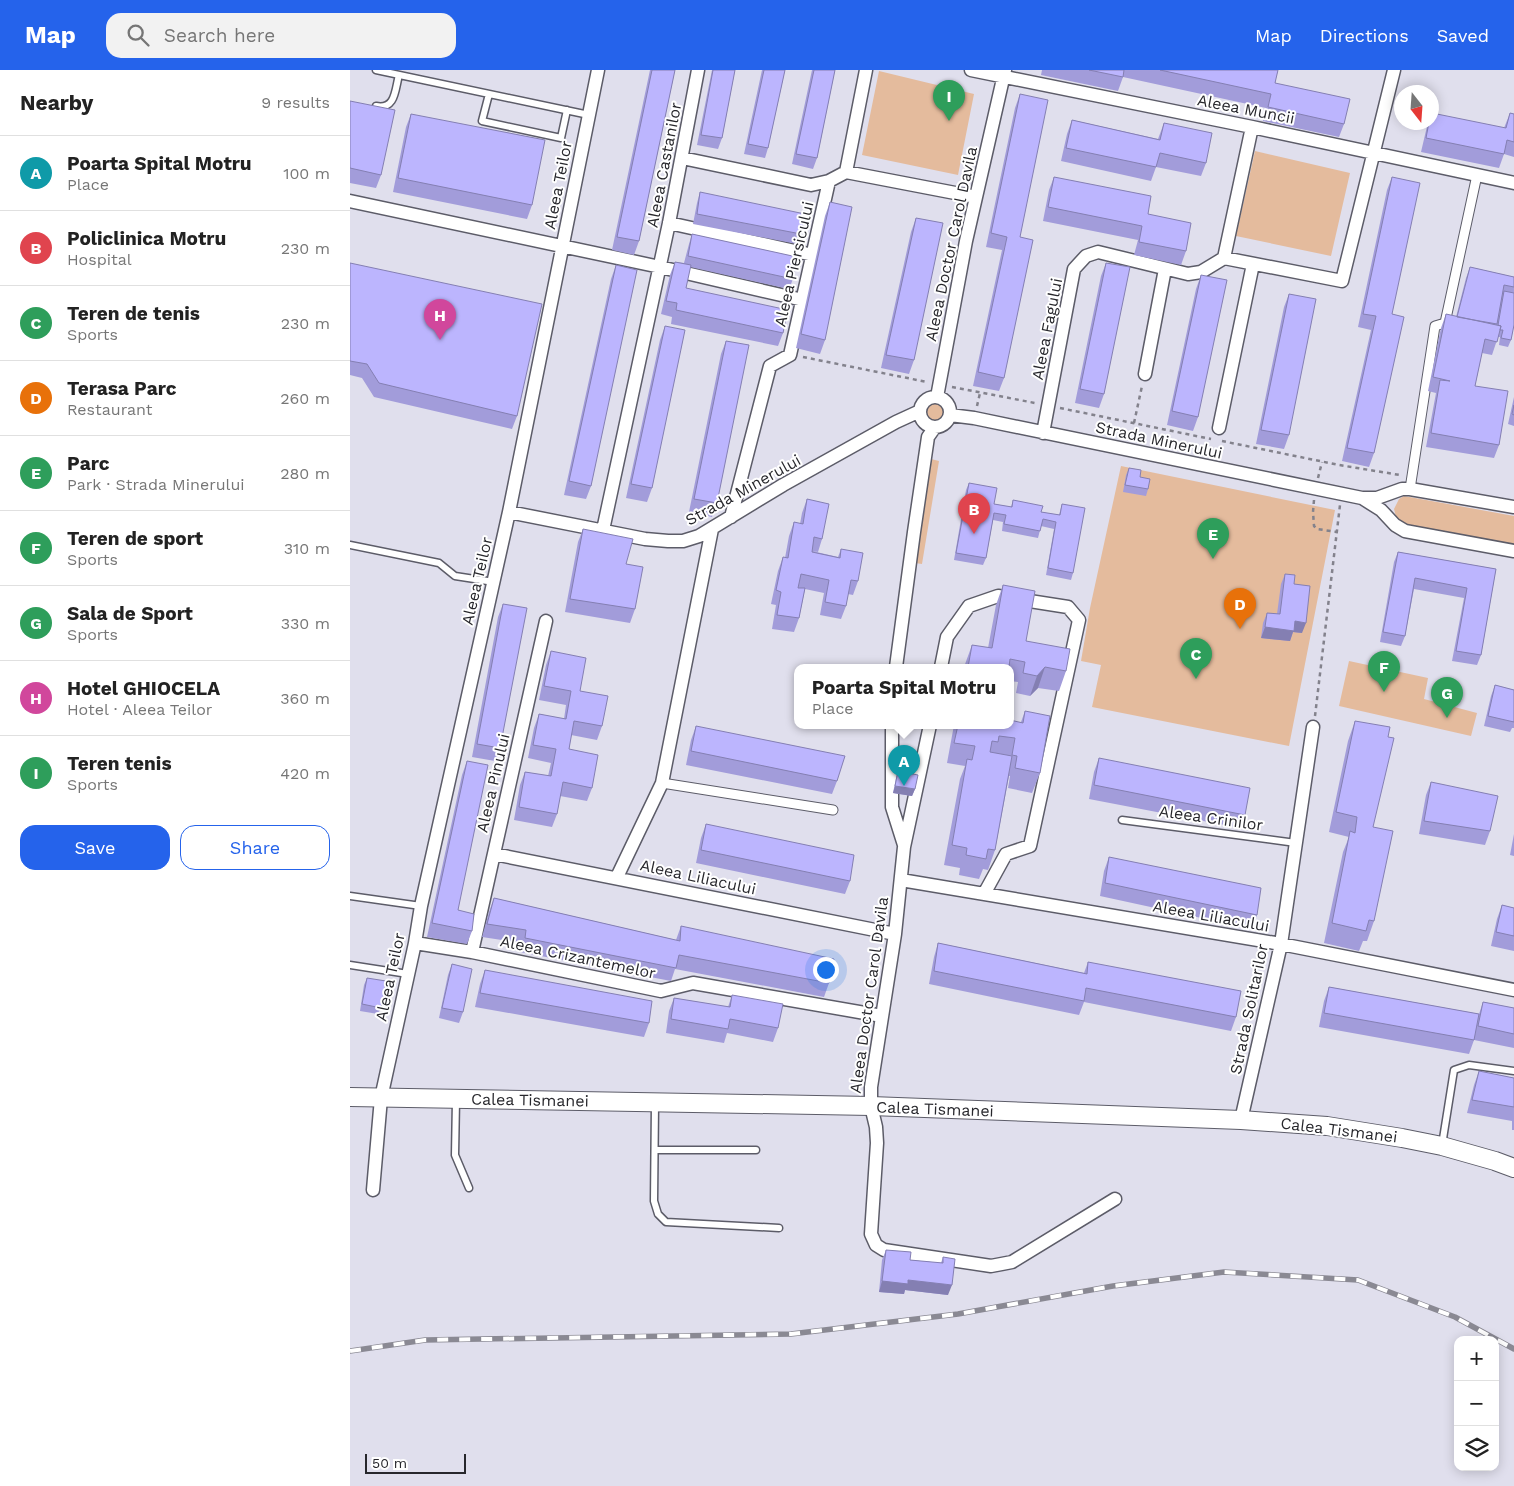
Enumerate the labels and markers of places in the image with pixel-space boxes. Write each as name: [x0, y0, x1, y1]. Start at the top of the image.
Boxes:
pin: I: [933, 80, 965, 121]
pin: H: [424, 299, 456, 340]
pin: B: [958, 493, 990, 534]
pin: E: [1197, 518, 1229, 559]
pin: D: [1224, 588, 1256, 629]
pin: C: [1180, 638, 1212, 679]
pin: F: [1368, 651, 1400, 692]
pin: G: [1431, 677, 1463, 718]
pin: A: [888, 745, 920, 786]

